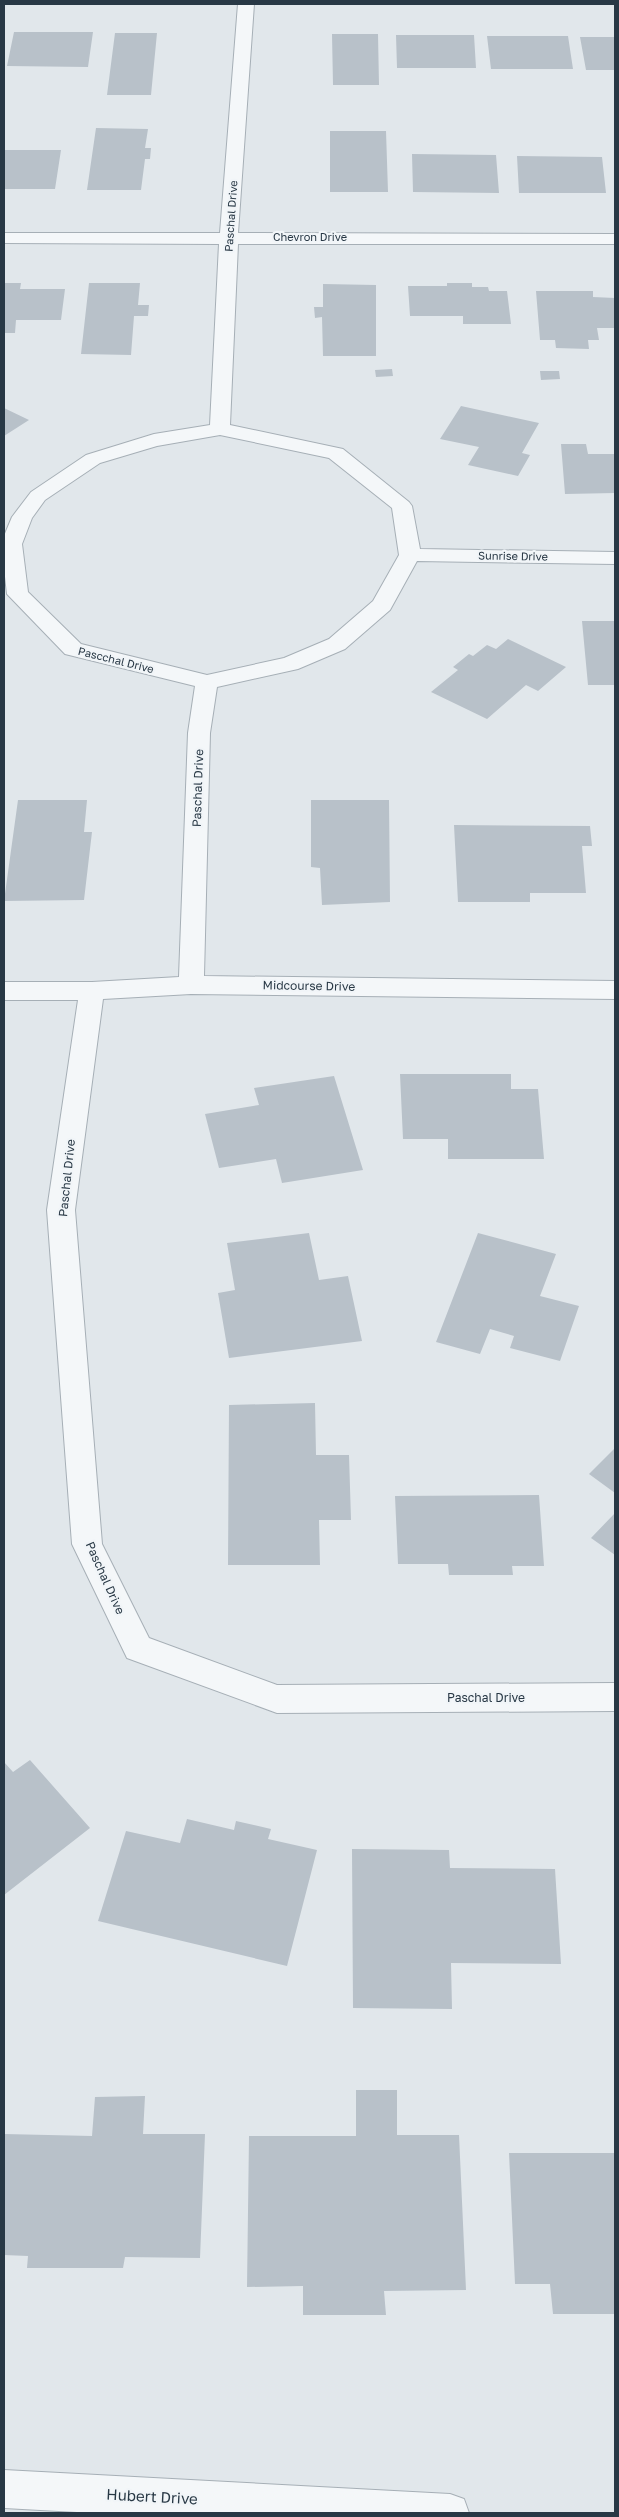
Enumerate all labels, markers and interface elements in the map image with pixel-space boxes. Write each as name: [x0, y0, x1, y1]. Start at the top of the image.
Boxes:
street label: Paschal Drive: [222, 180, 239, 252]
street label: Chevron Drive: [273, 230, 347, 243]
street label: Sunrise Drive: [478, 548, 548, 563]
street label: Pascchal Drive: [77, 644, 155, 675]
street label: Paschal Drive: [189, 749, 206, 827]
street label: Midcourse Drive: [263, 977, 355, 994]
street label: Paschal Drive: [55, 1138, 78, 1218]
street label: Paschal Drive: [83, 1539, 128, 1617]
street label: Paschal Drive: [447, 1690, 525, 1705]
street label: Hubert Drive: [106, 2485, 198, 2507]

